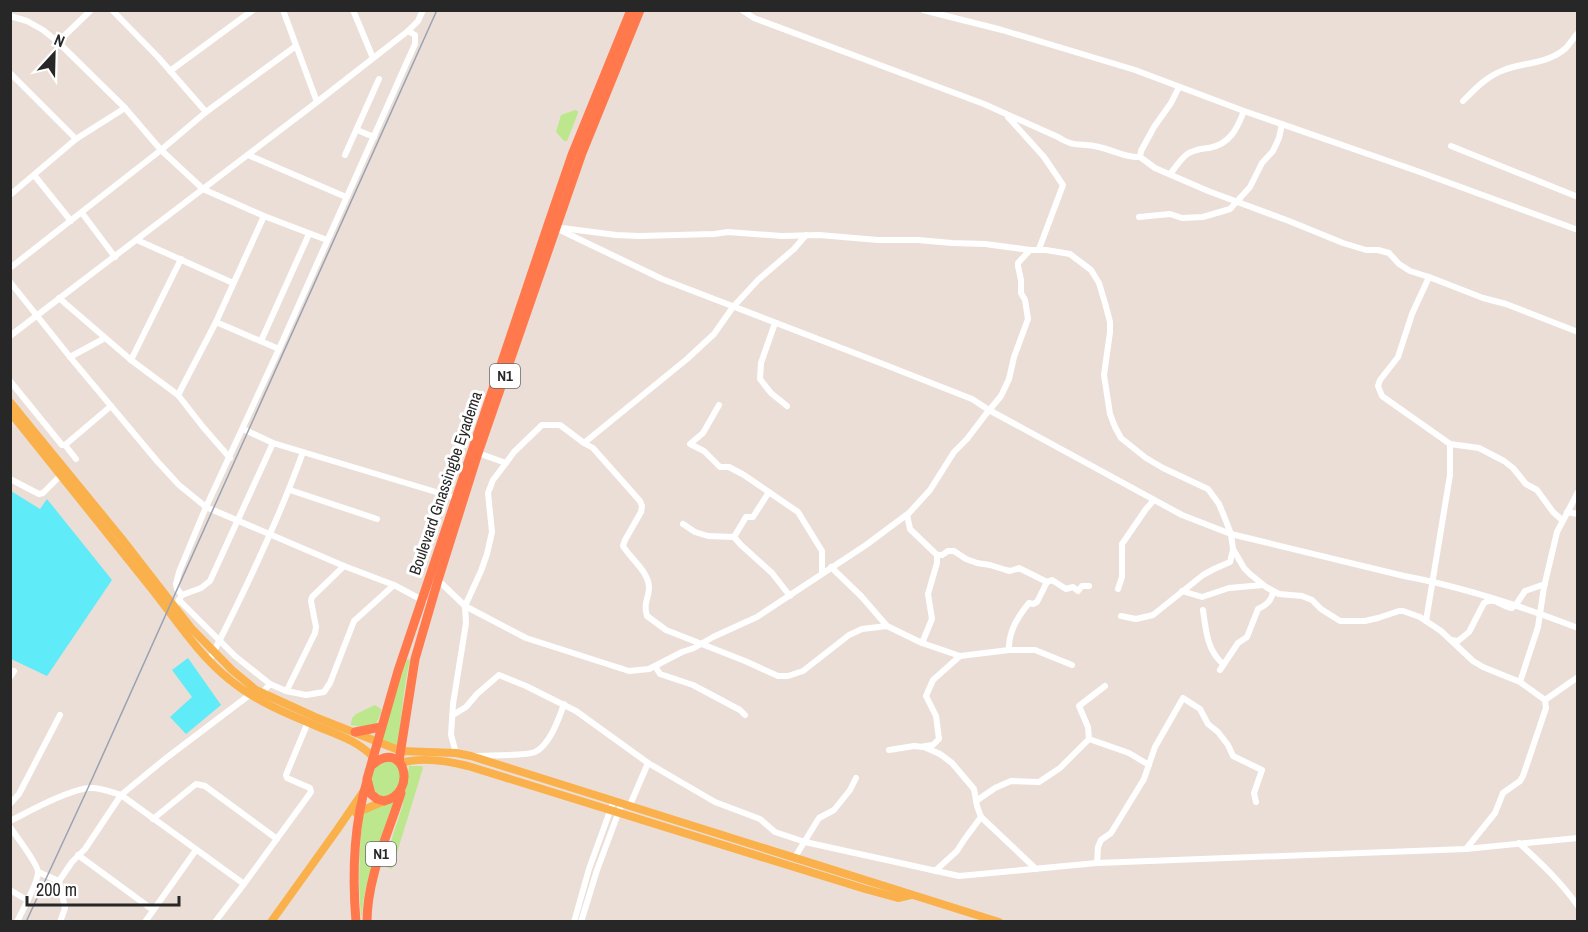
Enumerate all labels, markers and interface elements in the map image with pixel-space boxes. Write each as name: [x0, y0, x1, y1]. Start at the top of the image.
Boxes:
north arrow: [24, 24, 84, 84]
text: N: [51, 28, 68, 52]
road number: N1: [490, 364, 520, 388]
street label: Boulevard Gnassingbe Eyadema: [403, 388, 487, 578]
road number: N1: [366, 842, 396, 866]
scale bar: [27, 869, 178, 907]
text: 200 m: [36, 877, 77, 902]

